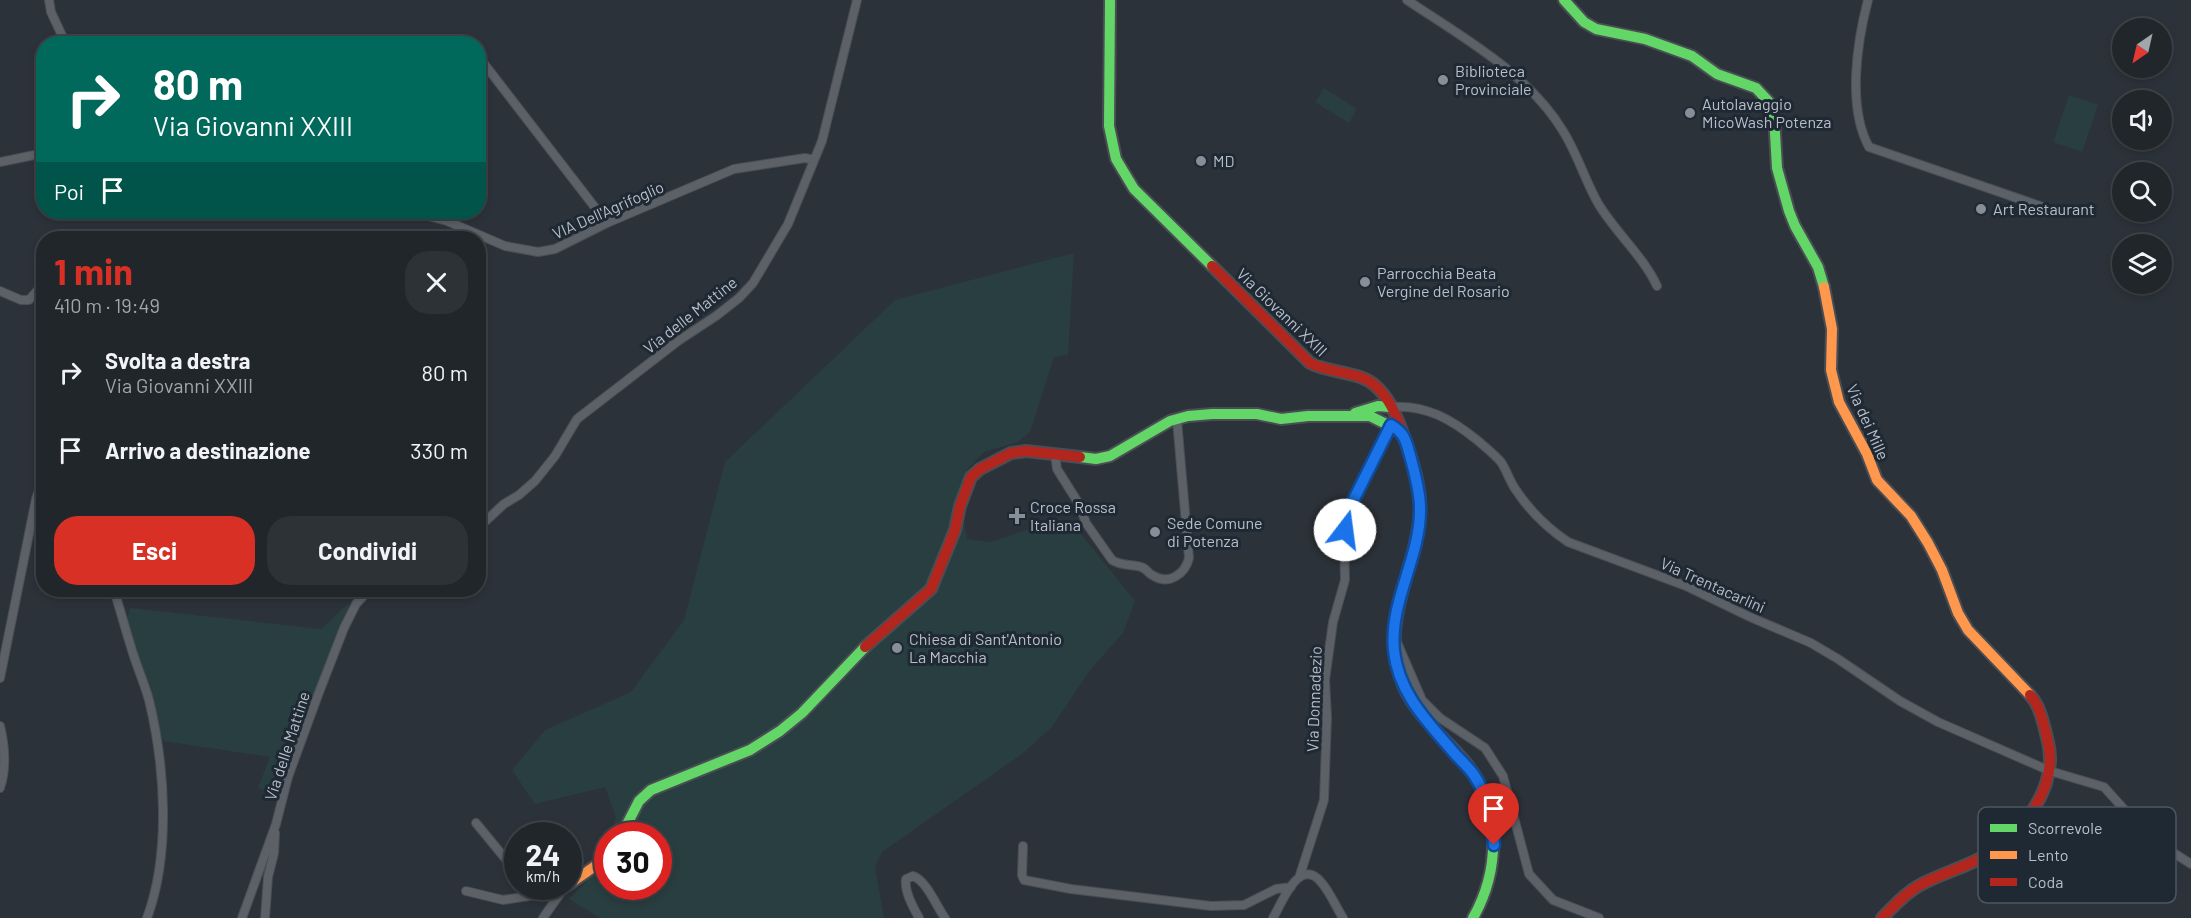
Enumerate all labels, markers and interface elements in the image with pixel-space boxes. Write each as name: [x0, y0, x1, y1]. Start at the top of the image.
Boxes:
north arrow: [2112, 18, 2172, 78]
map controls: [2112, 18, 2172, 294]
text: 80 m: [153, 58, 243, 108]
icon: right: [54, 60, 132, 138]
place label: Biblioteca Provinciale: [1455, 61, 1532, 98]
marker: Biblioteca Provinciale: [1436, 73, 1450, 87]
button: sound: [2112, 90, 2172, 150]
place label: Autolavaggio MicoWash Potenza: [1702, 94, 1831, 131]
marker: Autolavaggio MicoWash Potenza: [1683, 106, 1697, 120]
text: Via Giovanni XXIII: [153, 109, 353, 141]
place label: MD: [1213, 151, 1234, 170]
marker: MD: [1194, 154, 1208, 168]
button: search: [2112, 162, 2172, 222]
icon: arrive: [96, 174, 129, 207]
street label: VIA Dell'Agrifoglio: [549, 176, 666, 243]
text: Poi: [54, 178, 84, 204]
place label: Art Restaurant: [1993, 199, 2095, 218]
marker: Art Restaurant: [1974, 202, 1988, 216]
button: layers: [2112, 234, 2172, 294]
text: 1 min: [54, 249, 133, 292]
button: close: [405, 251, 468, 314]
place label: Parrocchia Beata Vergine del Rosario: [1377, 263, 1510, 300]
street label: Via Giovanni XXIII: [1233, 264, 1332, 360]
street label: Via delle Mattine: [639, 272, 740, 357]
marker: Parrocchia Beata Vergine del Rosario: [1358, 275, 1372, 289]
text: 410 m · 19:49: [54, 293, 160, 317]
text: Svolta a destra: [105, 347, 250, 373]
icon: right: [54, 356, 87, 389]
text: 80 m: [422, 359, 468, 385]
text: Via Giovanni XXIII: [105, 373, 253, 397]
street label: Via dei Mille: [1843, 381, 1894, 463]
icon: arrive: [54, 434, 87, 467]
text: Arrivo a destinazione: [105, 437, 311, 463]
text: 330 m: [410, 437, 468, 463]
place label: Croce Rossa Italiana: [1030, 497, 1116, 534]
position arrow: [1313, 498, 1377, 562]
marker: Croce Rossa Italiana: [1008, 507, 1026, 525]
place label: Sede Comune di Potenza: [1167, 513, 1263, 550]
button: Esci: [54, 516, 255, 585]
button: Condividi: [267, 516, 468, 585]
marker: Sede Comune di Potenza: [1148, 525, 1162, 539]
street label: Via Trentacarlini: [1658, 553, 1769, 616]
place label: Chiesa di Sant'Antonio La Macchia: [909, 629, 1062, 666]
marker: Chiesa di Sant'Antonio La Macchia: [890, 641, 904, 655]
street label: Via Donnadezio: [1302, 646, 1325, 752]
street label: Via delle Mattine: [260, 689, 313, 803]
pin: [1468, 783, 1519, 845]
icon: arrive: [1477, 792, 1510, 825]
legend: [1978, 807, 2176, 903]
text: Scorrevole: [2028, 818, 2102, 837]
speed limit sign: 30: [594, 822, 672, 900]
text: 24: [526, 836, 560, 872]
text: Lento: [2028, 845, 2069, 864]
text: km/h: [526, 867, 560, 885]
text: Coda: [2028, 872, 2063, 891]

